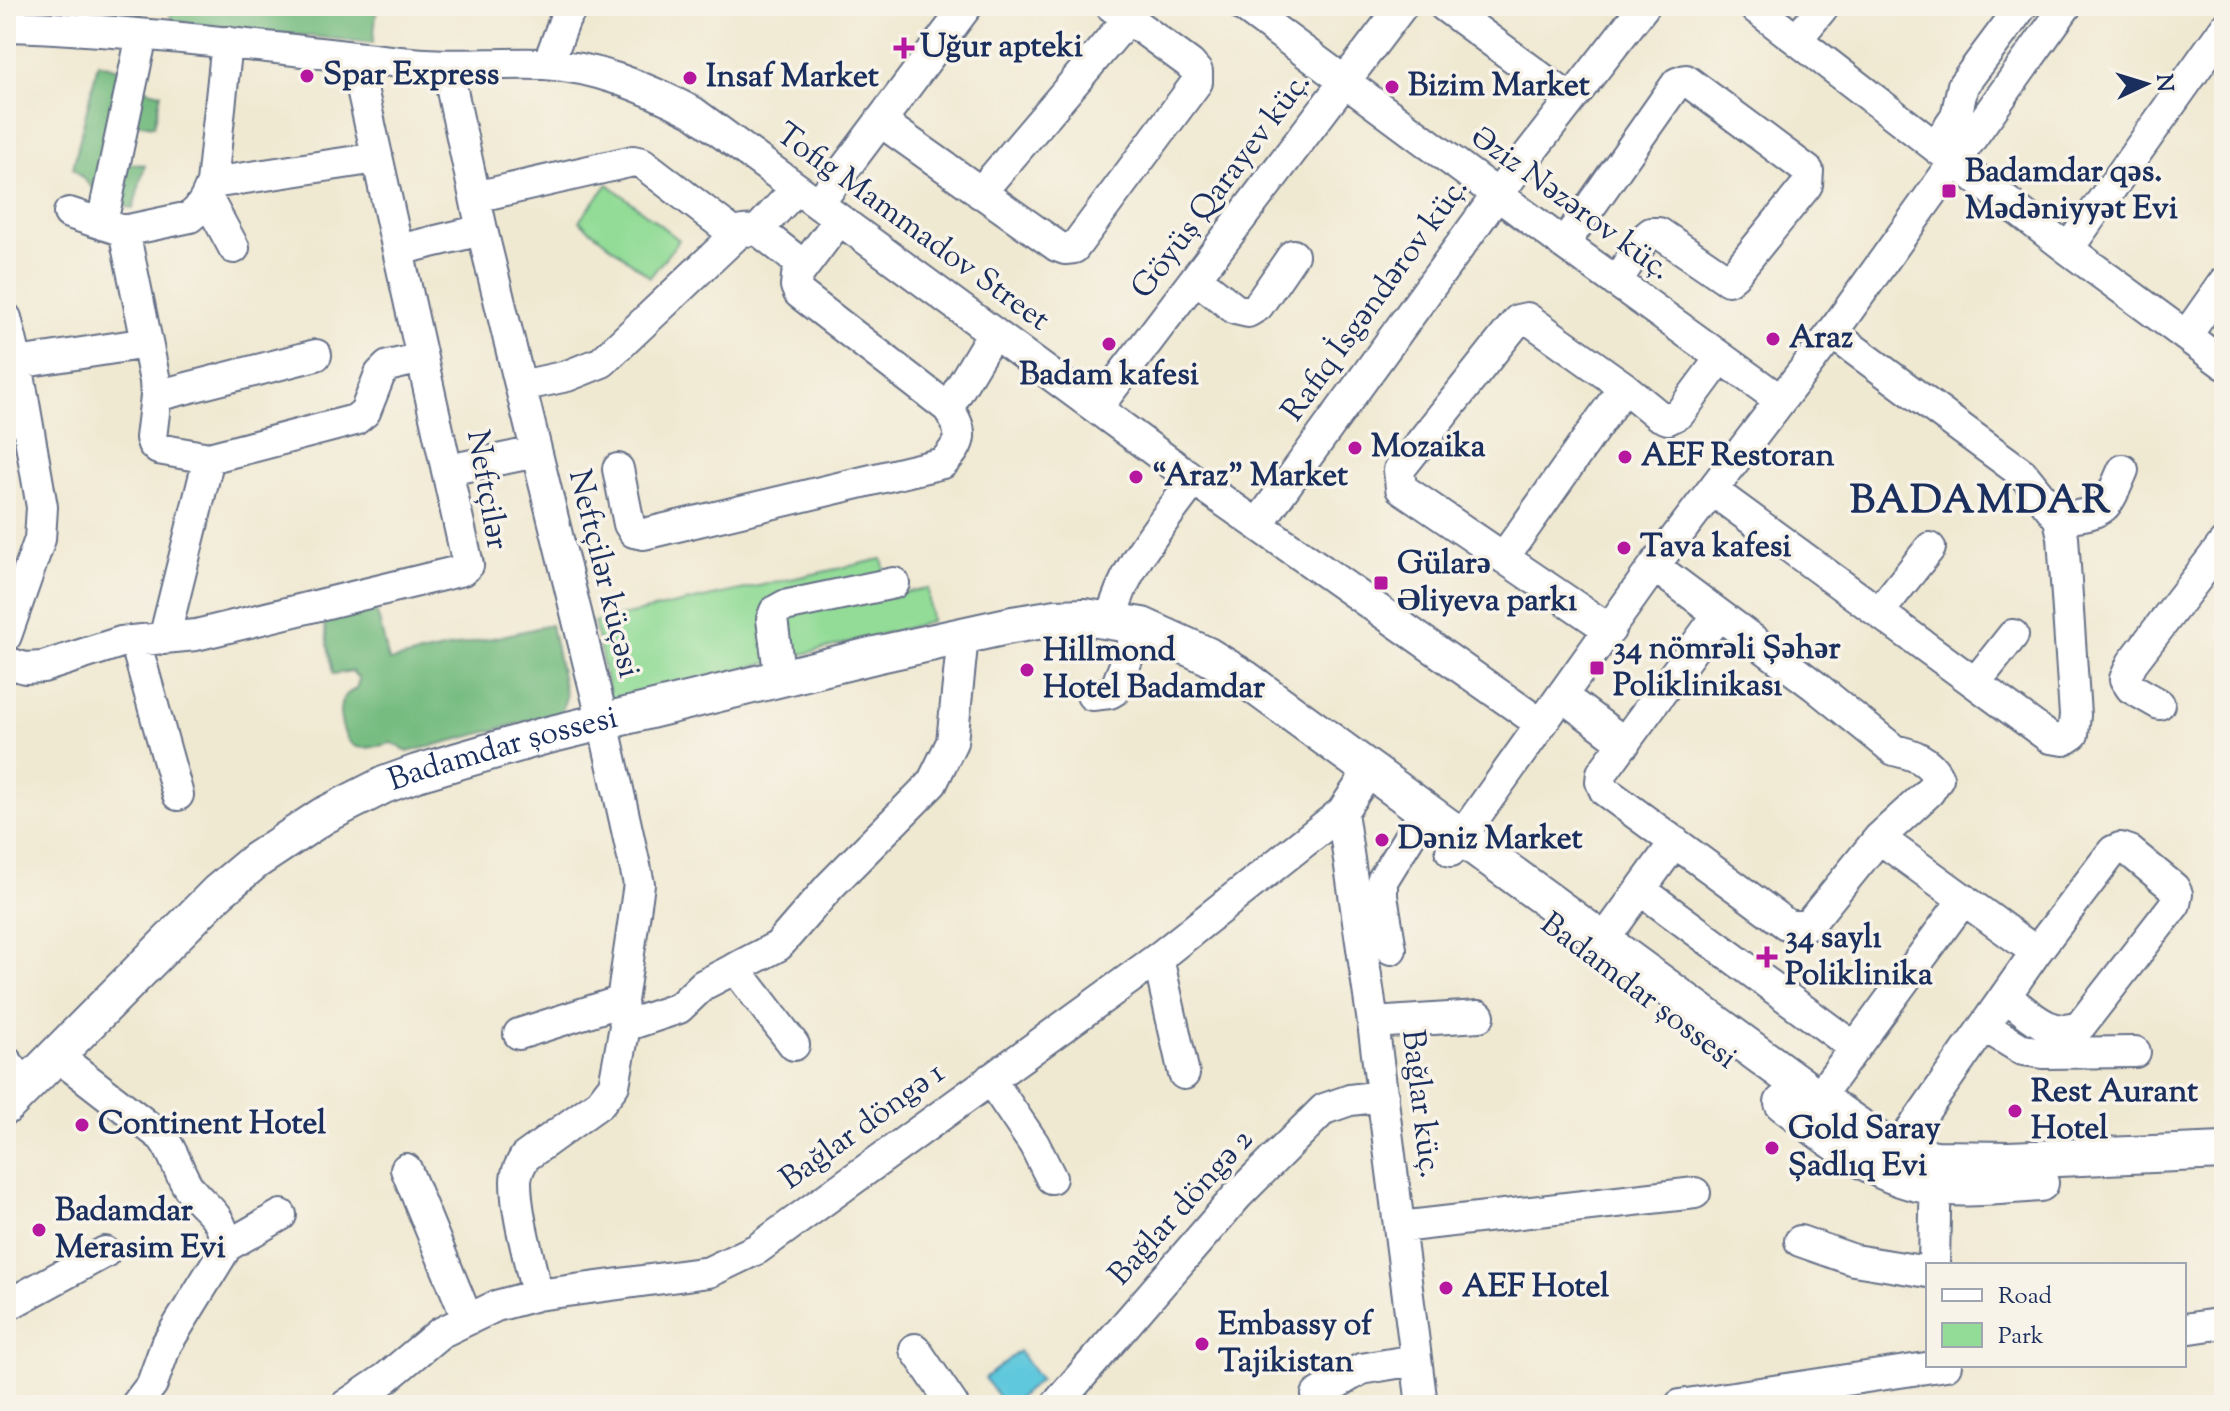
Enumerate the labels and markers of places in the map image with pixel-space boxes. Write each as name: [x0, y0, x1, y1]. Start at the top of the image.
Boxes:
place label: Uğur apteki: [920, 25, 1083, 71]
marker: Uğur apteki: [895, 39, 913, 57]
place label: Spar Express: [323, 53, 499, 99]
place label: Insaf Market: [706, 55, 879, 101]
place label: Bizim Market: [1408, 64, 1590, 110]
marker: Spar Express: [298, 67, 316, 85]
marker: Insaf Market: [681, 69, 699, 87]
marker: Bizim Market: [1383, 78, 1401, 96]
place label: Badamdar qəs. Mədəniyyət Evi: [1965, 150, 2178, 233]
marker: Badamdar qəs. Mədəniyyət Evi: [1940, 182, 1958, 200]
place label: Araz: [1789, 316, 1853, 362]
marker: Araz: [1764, 330, 1782, 348]
marker: Badam kafesi: [1100, 335, 1118, 353]
place label: Badam kafesi: [1019, 353, 1199, 399]
place label: Mozaika: [1371, 425, 1486, 471]
place label: AEF Restoran: [1641, 434, 1835, 480]
marker: Mozaika: [1346, 439, 1364, 457]
marker: AEF Restoran: [1616, 448, 1634, 466]
place label: “Araz” Market: [1152, 454, 1348, 500]
marker: “Araz” Market: [1127, 468, 1145, 486]
place label: Tava kafesi: [1640, 525, 1791, 571]
marker: Tava kafesi: [1615, 539, 1633, 557]
place label: Gülarə Əliyeva parkı: [1397, 542, 1577, 625]
marker: Gülarə Əliyeva parkı: [1372, 574, 1390, 592]
place label: 34 nömrəli Şəhər Poliklinikası: [1613, 627, 1841, 710]
place label: Hillmond Hotel Badamdar: [1043, 629, 1266, 712]
marker: 34 nömrəli Şəhər Poliklinikası: [1588, 659, 1606, 677]
marker: Hillmond Hotel Badamdar: [1018, 661, 1036, 679]
place label: Dəniz Market: [1398, 817, 1583, 863]
marker: Dəniz Market: [1373, 831, 1391, 849]
place label: 34 saylı Poliklinika: [1785, 916, 1933, 999]
marker: 34 saylı Poliklinika: [1756, 946, 1778, 968]
place label: Rest Aurant Hotel: [2031, 1070, 2198, 1153]
place label: Continent Hotel: [98, 1102, 326, 1148]
marker: Rest Aurant Hotel: [2006, 1102, 2024, 1120]
place label: Gold Saray Şadlıq Evi: [1788, 1107, 1941, 1190]
marker: Continent Hotel: [73, 1116, 91, 1134]
marker: Gold Saray Şadlıq Evi: [1763, 1139, 1781, 1157]
place label: Badamdar Merasim Evi: [55, 1189, 226, 1272]
marker: Badamdar Merasim Evi: [30, 1221, 48, 1239]
place label: AEF Hotel: [1462, 1265, 1609, 1311]
marker: AEF Hotel: [1437, 1279, 1455, 1297]
place label: Embassy of Tajikistan: [1218, 1303, 1374, 1386]
marker: Embassy of Tajikistan: [1193, 1335, 1211, 1353]

